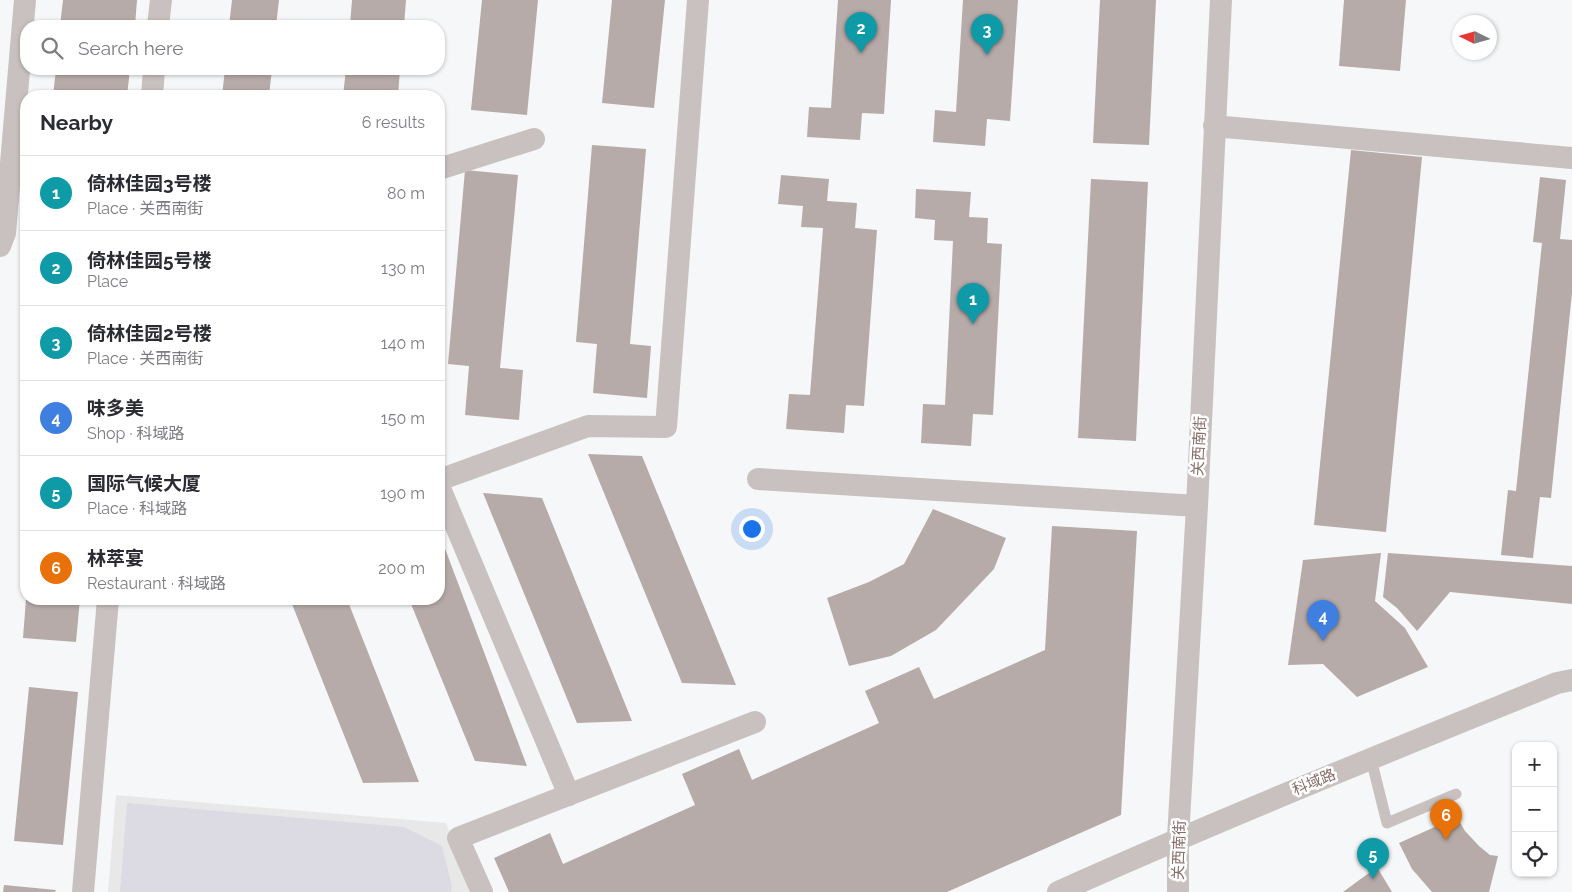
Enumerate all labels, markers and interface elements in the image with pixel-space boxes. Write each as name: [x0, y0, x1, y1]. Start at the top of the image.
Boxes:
pin: 2: [845, 12, 877, 53]
pin: 3: [971, 14, 1003, 55]
north arrow: [1452, 15, 1497, 60]
search box: [20, 20, 445, 75]
icon: search: [38, 34, 66, 62]
text: Search here: [78, 37, 184, 59]
text: Nearby: [40, 110, 113, 135]
text: 6 results: [362, 113, 425, 132]
text: 倚林佳园3号楼: [87, 172, 212, 194]
text: 1: [52, 184, 60, 203]
text: 80 m: [387, 184, 425, 203]
text: Place · 关西南街: [87, 199, 203, 218]
text: 倚林佳园5号楼: [87, 249, 212, 271]
text: 2: [51, 259, 61, 278]
text: 130 m: [381, 259, 425, 278]
text: Place: [87, 272, 128, 291]
pin: 1: [957, 283, 989, 324]
text: 倚林佳园2号楼: [87, 322, 212, 344]
text: 3: [52, 334, 60, 353]
text: 140 m: [381, 334, 425, 353]
text: Place · 关西南街: [87, 349, 203, 368]
text: 味多美: [87, 397, 144, 419]
text: 4: [51, 409, 61, 428]
text: 150 m: [381, 409, 425, 428]
street label: 关西南街: [1188, 416, 1210, 476]
text: Shop · 科域路: [87, 424, 185, 443]
text: 国际气候大厦: [87, 472, 201, 494]
text: 5: [52, 484, 60, 503]
text: 190 m: [380, 484, 425, 503]
text: Place · 科域路: [87, 499, 187, 518]
your location: [739, 516, 765, 542]
text: 林萃宴: [87, 547, 144, 569]
text: 6: [51, 559, 61, 578]
text: 200 m: [378, 559, 425, 578]
text: Restaurant · 科域路: [87, 574, 226, 593]
pin: 4: [1307, 600, 1339, 641]
map controls: [1512, 742, 1557, 877]
button: +: [1512, 742, 1557, 787]
street label: 科域路: [1290, 765, 1338, 799]
button: −: [1512, 787, 1557, 832]
pin: 6: [1430, 799, 1462, 840]
street label: 关西南街: [1169, 820, 1189, 880]
button: locate: [1512, 832, 1557, 877]
pin: 5: [1357, 838, 1389, 879]

